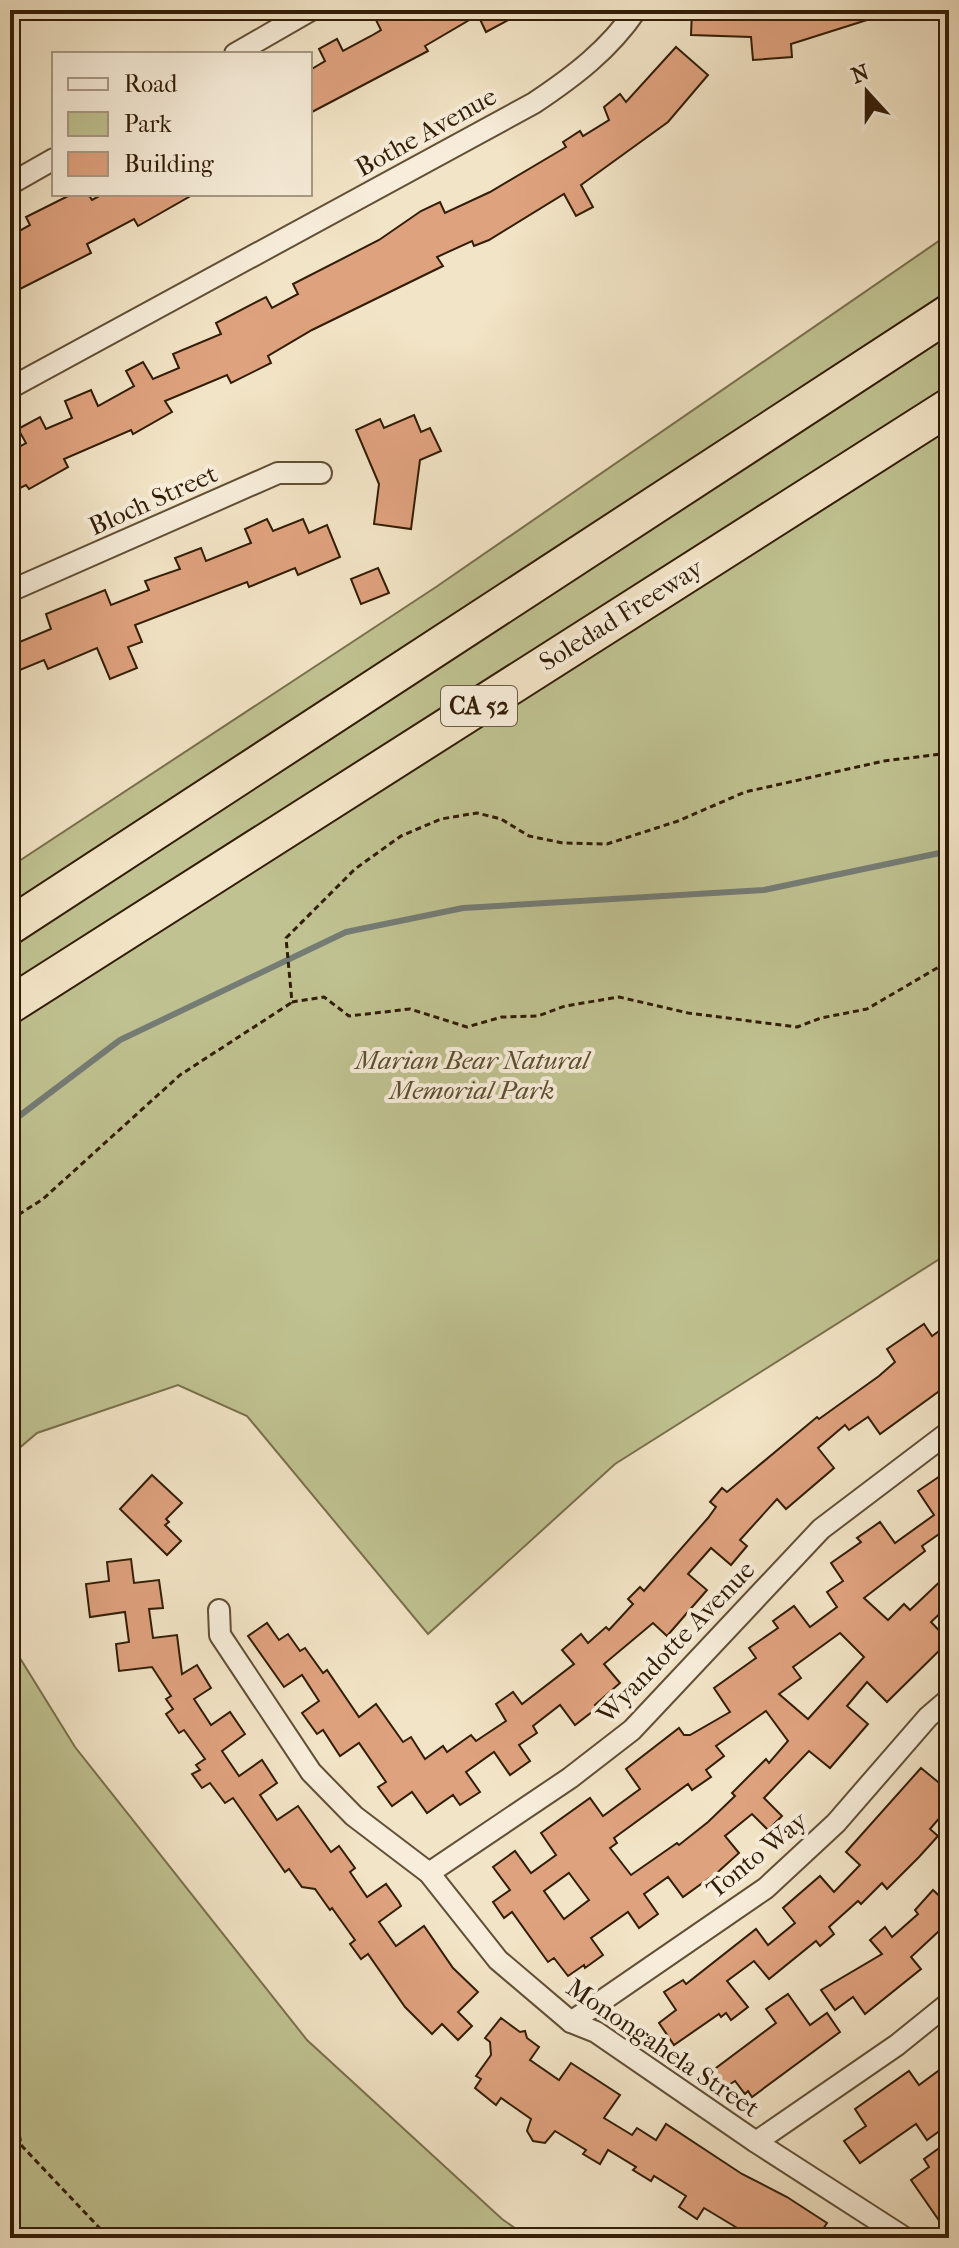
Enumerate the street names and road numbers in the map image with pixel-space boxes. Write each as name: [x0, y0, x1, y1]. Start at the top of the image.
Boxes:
street label: Bothe Avenue: [350, 81, 502, 183]
street label: Bloch Street: [84, 458, 223, 542]
street label: Soledad Freeway: [533, 552, 709, 678]
road number: CA 52: [441, 686, 517, 726]
street label: Wyandotte Avenue: [590, 1554, 761, 1730]
street label: Tonto Way: [701, 1804, 814, 1905]
street label: Monongahela Street: [561, 1972, 766, 2124]

